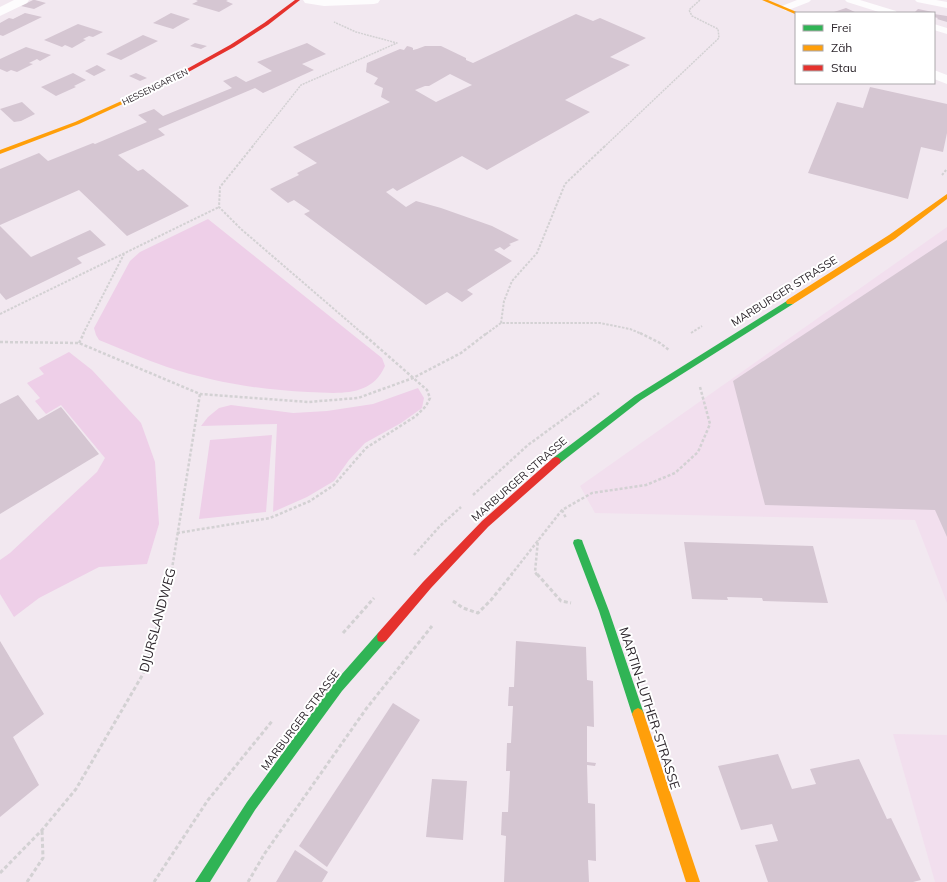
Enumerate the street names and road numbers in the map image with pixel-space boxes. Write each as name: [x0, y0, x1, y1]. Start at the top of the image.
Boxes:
street label: HESSENGARTEN: [120, 66, 190, 107]
street label: MARBURGER STRASSE: [728, 253, 840, 329]
street label: MARBURGER STRASSE: [468, 434, 570, 524]
street label: DJURSLANDWEG: [135, 566, 179, 674]
street label: MARTIN-LUTHER-STRASSE: [616, 625, 684, 791]
street label: MARBURGER STRASSE: [258, 667, 342, 773]

